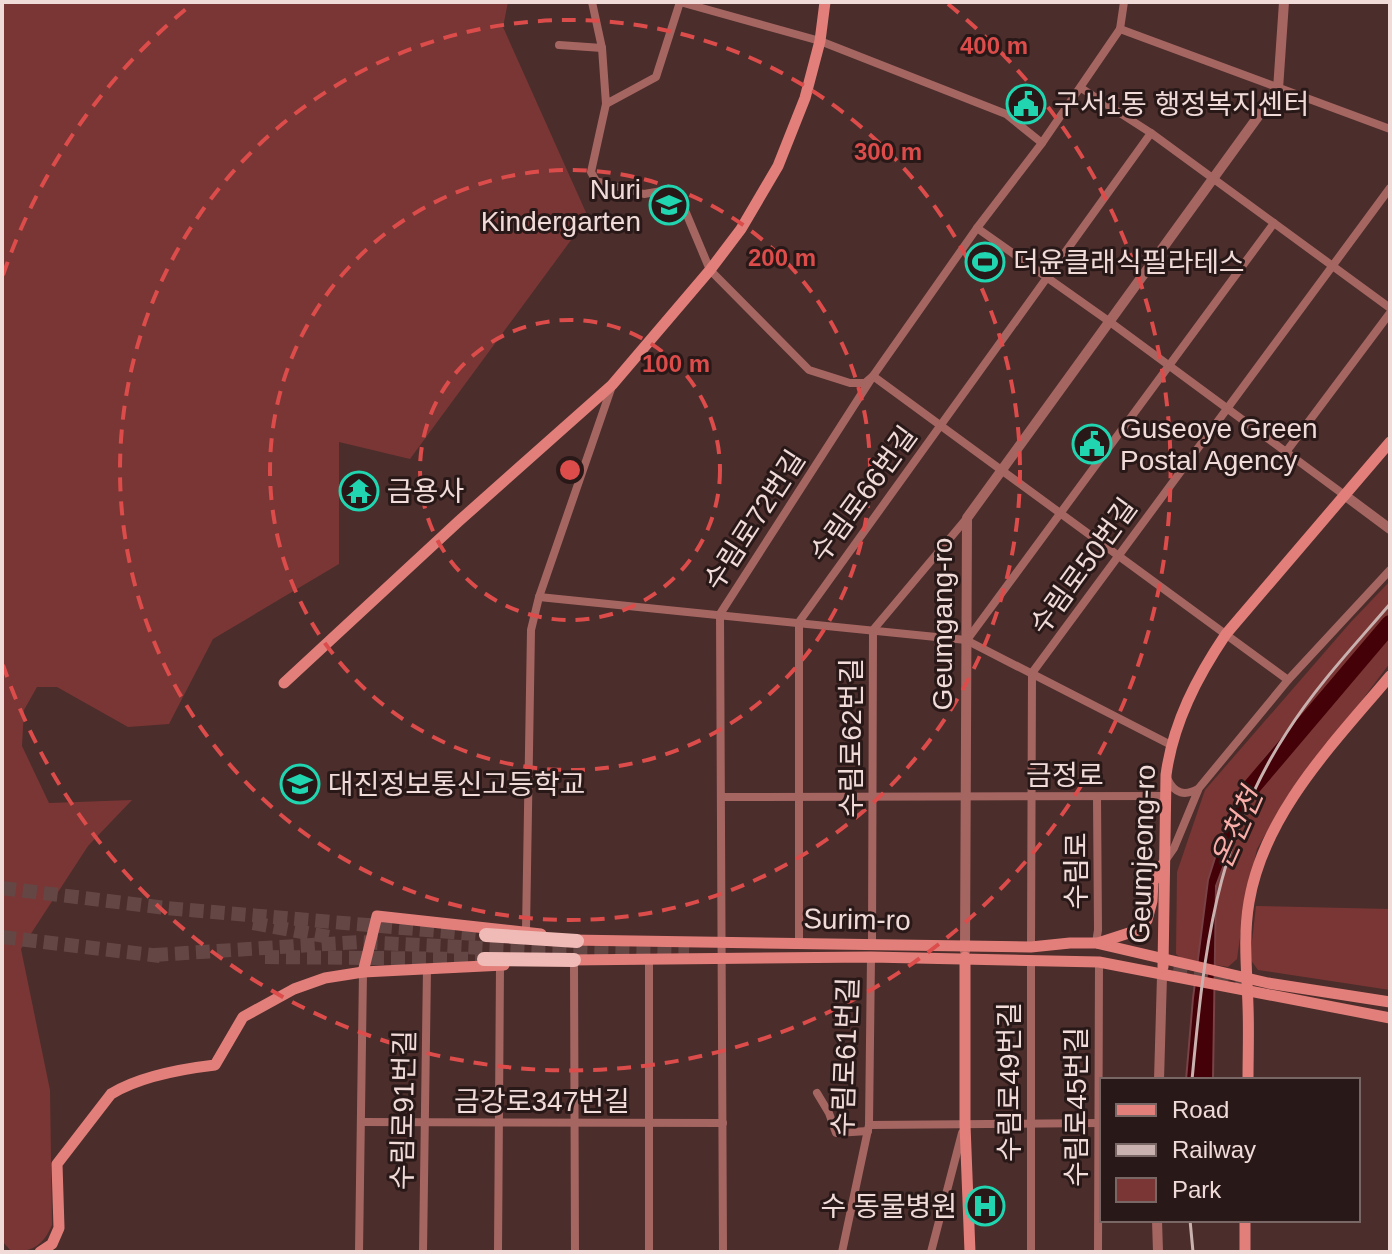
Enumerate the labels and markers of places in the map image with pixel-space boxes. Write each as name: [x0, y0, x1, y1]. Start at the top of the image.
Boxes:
public building icon: 구서1동 행정복지센터: [1005, 83, 1047, 125]
place label: 구서1동 행정복지센터: [1054, 89, 1309, 120]
place label: Nuri Kindergarten: [481, 174, 641, 237]
school or university icon: Nuri Kindergarten: [648, 184, 690, 226]
sports icon: 더윤클래식필라테스: [964, 241, 1006, 283]
place label: 더윤클래식필라테스: [1013, 247, 1245, 278]
place label: Guseoye Green Postal Agency: [1120, 413, 1318, 476]
public building icon: Guseoye Green Postal Agency: [1071, 423, 1113, 465]
centre of rings: [556, 456, 584, 484]
temple icon: 금용사: [338, 470, 380, 512]
place label: 금용사: [387, 476, 464, 507]
school or university icon: 대진정보통신고등학교: [279, 763, 321, 805]
place label: 대진정보통신고등학교: [328, 769, 586, 800]
hospital icon: 수 동물병원: [964, 1185, 1006, 1227]
place label: 수 동물병원: [820, 1191, 957, 1222]

